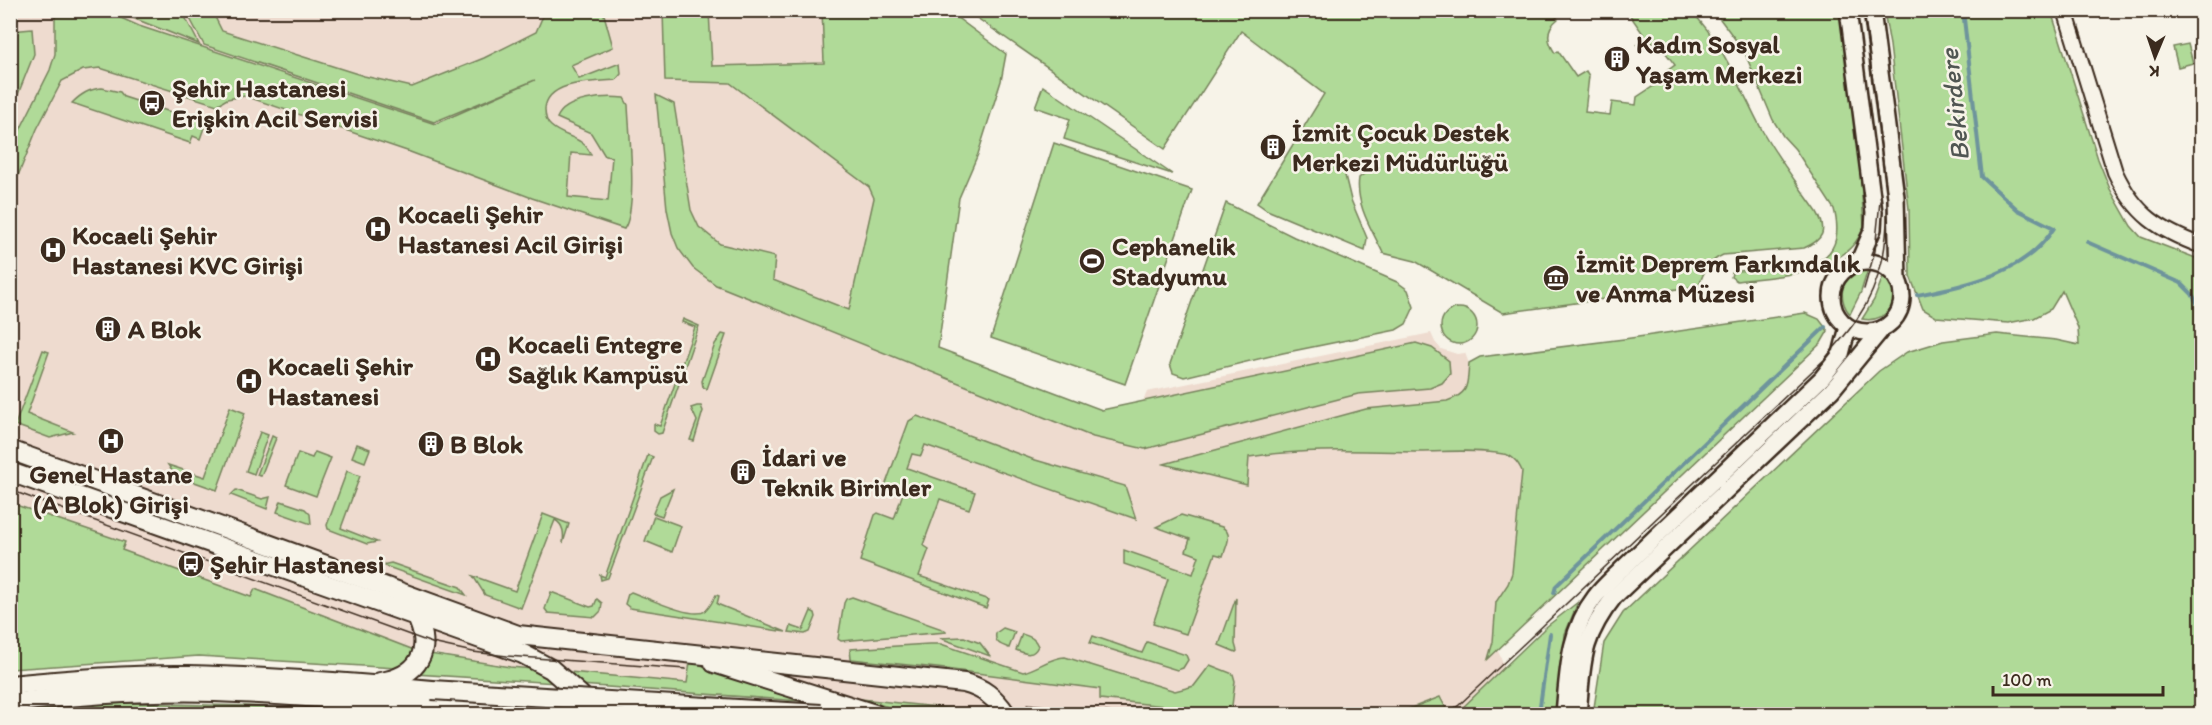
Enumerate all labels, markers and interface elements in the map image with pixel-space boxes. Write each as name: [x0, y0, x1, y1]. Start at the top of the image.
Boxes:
north arrow: [2125, 27, 2185, 87]
place label: Kadın Sosyal Yaşam Merkezi: [1635, 28, 1802, 90]
building icon: Kadın Sosyal Yaşam Merkezi: [1602, 44, 1632, 74]
water label: Bekirdere: [1932, 46, 1976, 163]
text: K: [2148, 62, 2160, 81]
place label: Şehir Hastanesi Erişkin Acil Servisi: [172, 72, 378, 134]
bus stop icon: Şehir Hastanesi Erişkin Acil Servisi: [137, 88, 167, 118]
place label: İzmit Çocuk Destek Merkezi Müdürlüğü: [1292, 116, 1510, 178]
building icon: İzmit Çocuk Destek Merkezi Müdürlüğü: [1258, 132, 1288, 162]
place label: Kocaeli Şehir Hastanesi Acil Girişi: [398, 198, 623, 260]
hospital icon: Kocaeli Şehir Hastanesi Acil Girişi: [363, 214, 393, 244]
place label: Kocaeli Şehir Hastanesi KVC Girişi: [72, 219, 303, 281]
place label: Cephanelik Stadyumu: [1112, 230, 1236, 292]
hospital icon: Kocaeli Şehir Hastanesi KVC Girişi: [38, 235, 68, 265]
sports icon: Cephanelik Stadyumu: [1077, 246, 1107, 276]
place label: İzmit Deprem Farkındalık ve Anma Müzesi: [1576, 247, 1861, 309]
museum icon: İzmit Deprem Farkındalık ve Anma Müzesi: [1541, 263, 1571, 293]
place label: A Blok: [127, 313, 202, 345]
building icon: A Blok: [93, 314, 123, 344]
place label: Kocaeli Entegre Sağlık Kampüsü: [508, 328, 689, 390]
hospital icon: Kocaeli Entegre Sağlık Kampüsü: [473, 344, 503, 374]
place label: Kocaeli Şehir Hastanesi: [268, 350, 414, 412]
hospital icon: Kocaeli Şehir Hastanesi: [234, 366, 264, 396]
hospital icon: Genel Hastane (A Blok) Girişi: [96, 426, 126, 456]
place label: B Blok: [450, 428, 524, 460]
building icon: B Blok: [416, 429, 446, 459]
place label: İdari ve Teknik Birimler: [761, 441, 932, 503]
building icon: İdari ve Teknik Birimler: [728, 457, 758, 487]
place label: Genel Hastane (A Blok) Girişi: [29, 458, 193, 520]
place label: Şehir Hastanesi: [210, 548, 384, 580]
bus stop icon: Şehir Hastanesi: [176, 549, 206, 579]
scale bar: [1993, 659, 2162, 697]
text: 100 m: [2002, 669, 2052, 691]

